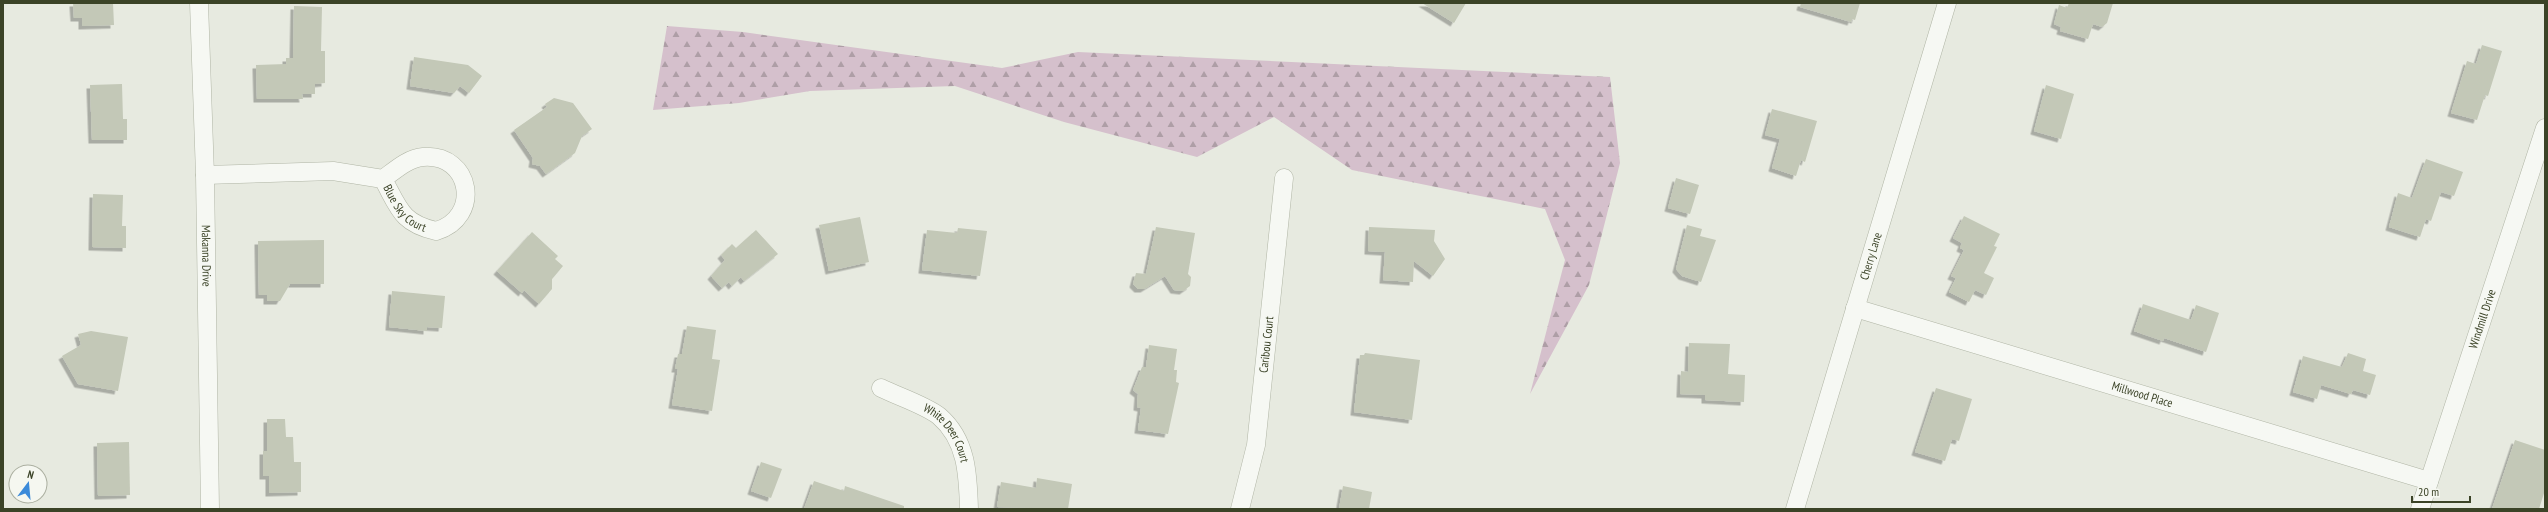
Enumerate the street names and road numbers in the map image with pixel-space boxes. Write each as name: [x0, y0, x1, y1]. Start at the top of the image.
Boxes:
street label: Blue Sky Court: [380, 182, 429, 235]
street label: Makanna Drive: [199, 225, 215, 287]
street label: Cherry Lane: [1856, 230, 1885, 282]
street label: Windmill Drive: [2465, 287, 2499, 350]
street label: Caribou Court: [1256, 315, 1277, 373]
street label: Millwood Place: [2110, 378, 2175, 410]
street label: White Deer Court: [921, 400, 973, 464]

